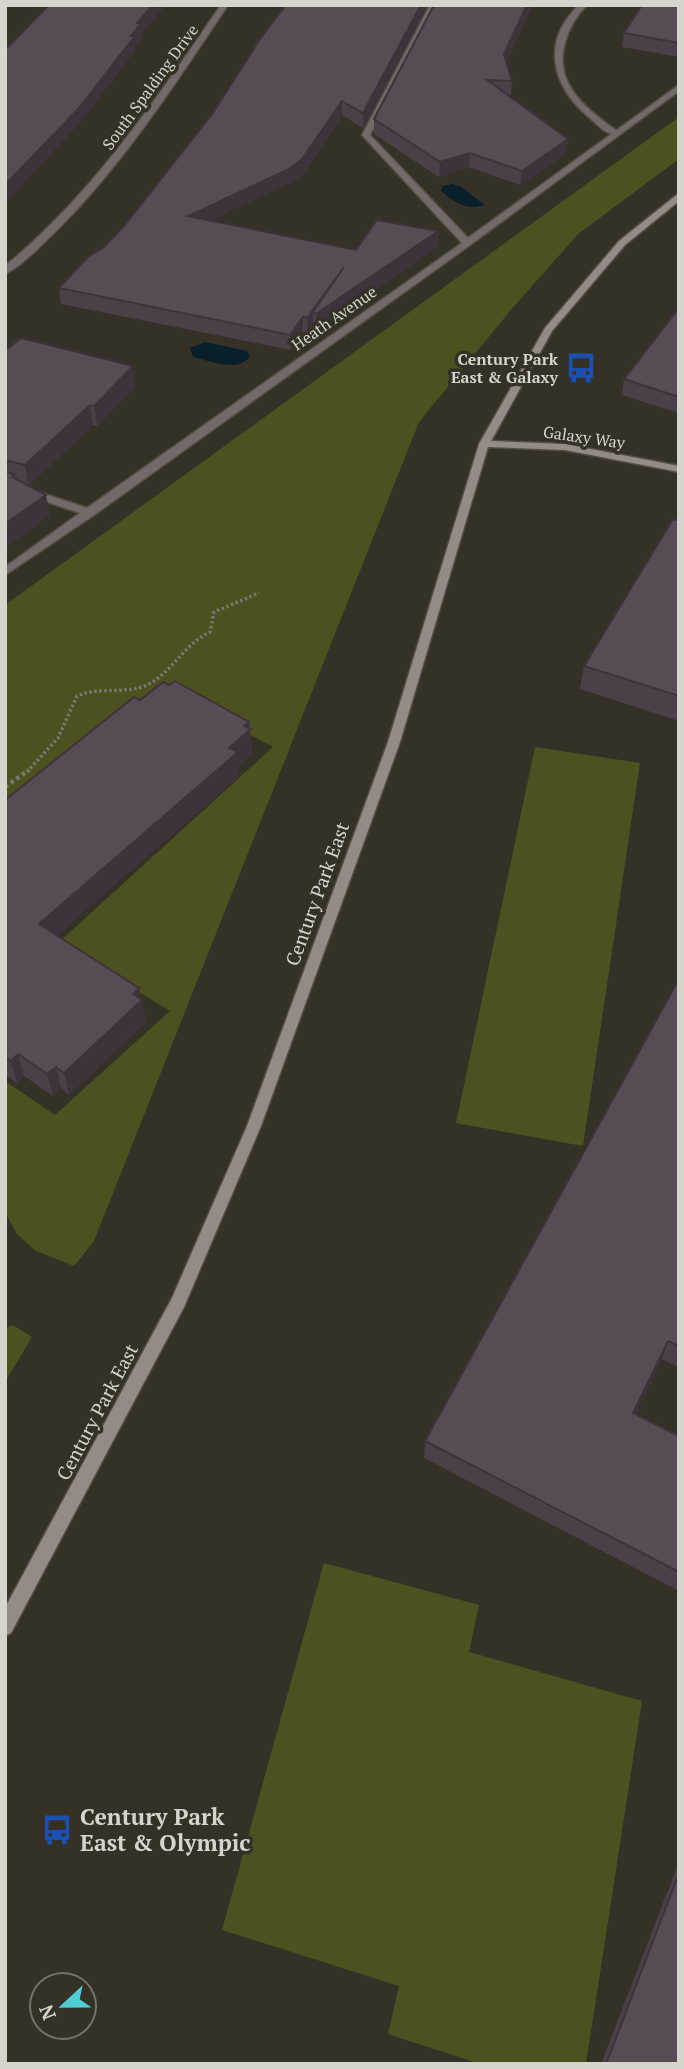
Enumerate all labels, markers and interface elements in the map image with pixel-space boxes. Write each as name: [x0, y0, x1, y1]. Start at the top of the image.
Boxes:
street label: South Spalding Drive: [97, 20, 203, 154]
street label: Heath Avenue: [287, 281, 381, 355]
place label: Century Park East & Galaxy: [451, 348, 559, 388]
bus stop icon: Century Park East & Galaxy: [564, 351, 598, 385]
street label: Galaxy Way: [542, 420, 627, 454]
street label: Century Park East: [279, 819, 354, 969]
street label: Century Park East: [50, 1339, 143, 1484]
place label: Century Park East & Olympic: [80, 1801, 250, 1858]
bus stop icon: Century Park East & Olympic: [40, 1813, 74, 1847]
north arrow: [28, 1971, 98, 2041]
text: N: [32, 2001, 61, 2024]

